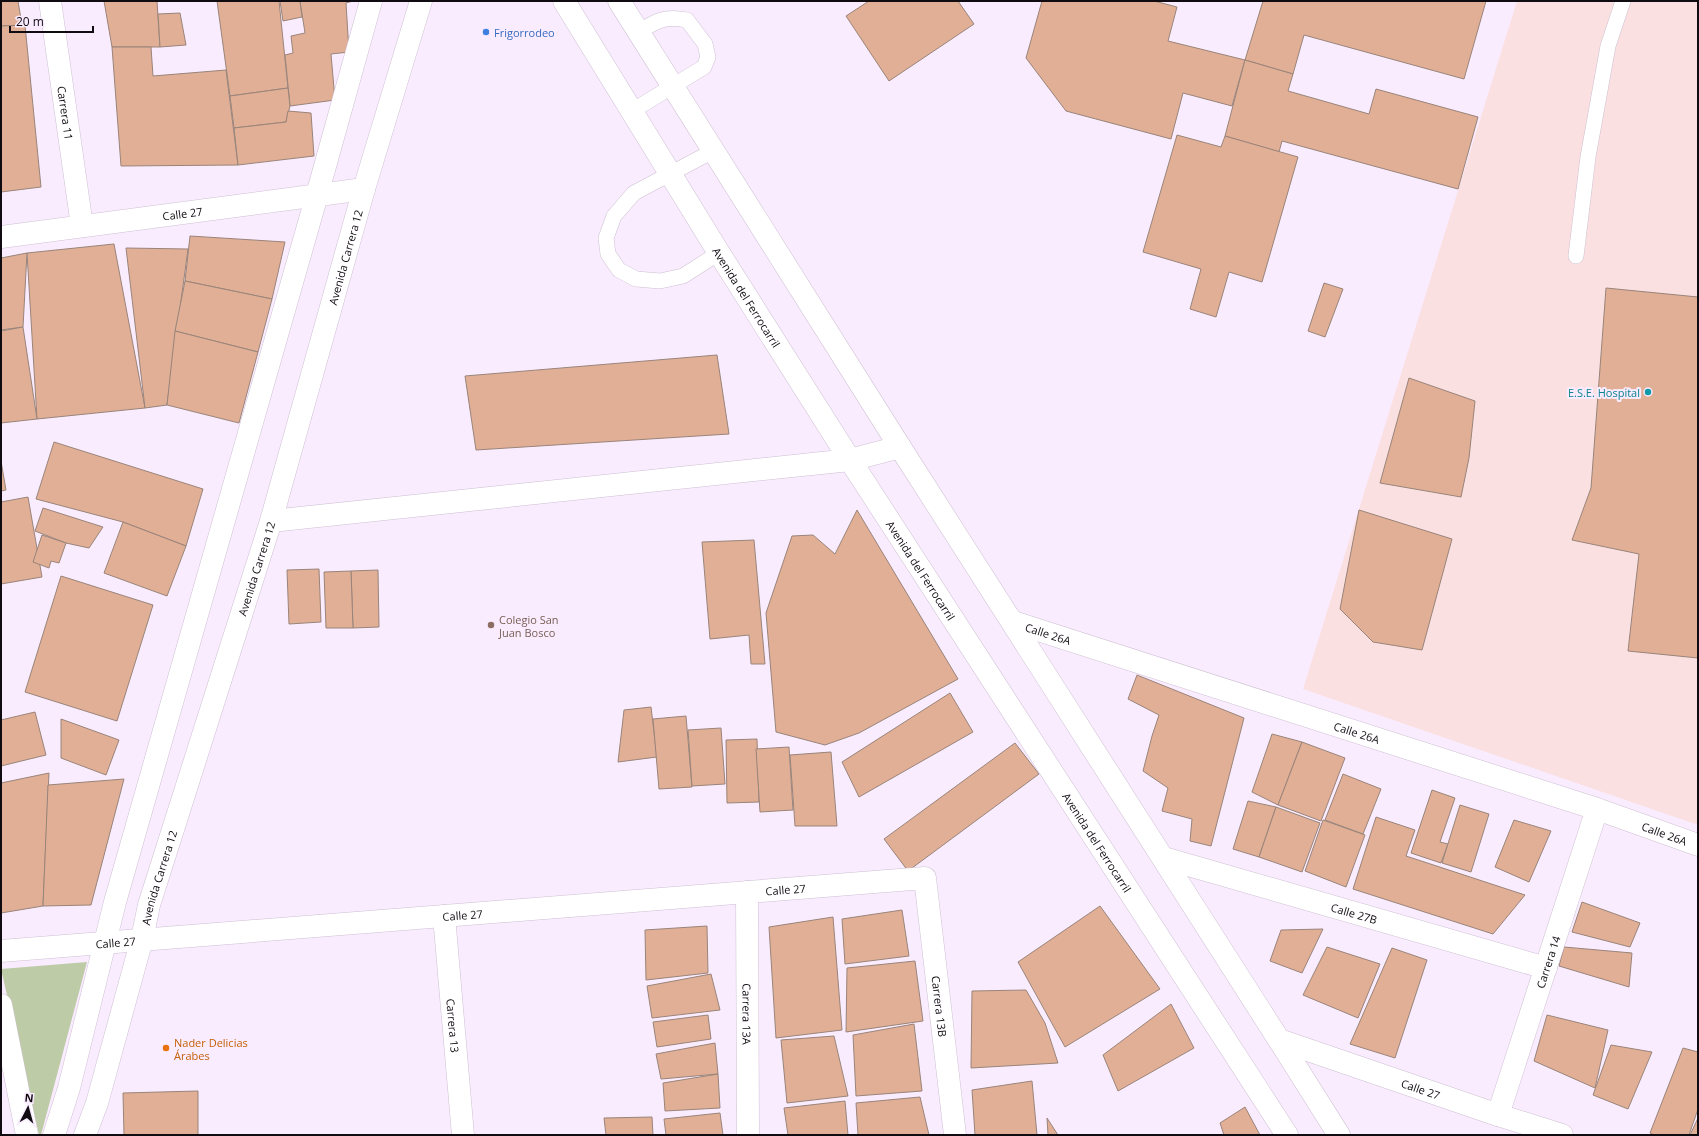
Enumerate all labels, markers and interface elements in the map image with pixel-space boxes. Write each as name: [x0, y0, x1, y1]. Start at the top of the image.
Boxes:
scale bar: [10, 8, 93, 34]
text: 20 m: [16, 13, 44, 30]
place label: Frigorrodeo: [494, 25, 555, 40]
marker: Frigorrodeo: [481, 27, 491, 37]
street label: Carrera 11: [55, 85, 77, 141]
street label: Calle 27: [161, 203, 203, 223]
street label: Avenida Carrera 12: [324, 208, 365, 306]
street label: Avenida del Ferrocarril: [710, 244, 784, 350]
place label: E.S.E. Hospital: [1568, 385, 1640, 400]
marker: E.S.E. Hospital: [1643, 387, 1653, 397]
street label: Avenida del Ferrocarril: [883, 517, 959, 623]
street label: Avenida Carrera 12: [234, 519, 278, 618]
place label: Colegio San Juan Bosco: [498, 612, 559, 640]
street label: Calle 26A: [1023, 619, 1073, 648]
marker: Colegio San Juan Bosco: [486, 620, 496, 630]
street label: Calle 26A: [1332, 718, 1382, 746]
street label: Avenida del Ferrocarril: [1060, 789, 1135, 895]
street label: Calle 26A: [1640, 818, 1689, 848]
street label: Avenida Carrera 12: [138, 828, 180, 926]
street label: Calle 27: [765, 880, 806, 898]
street label: Calle 27B: [1329, 899, 1379, 927]
street label: Calle 27: [442, 905, 483, 924]
street label: Calle 27: [95, 933, 136, 951]
street label: Carrera 14: [1532, 933, 1563, 990]
street label: Carrera 13B: [929, 975, 951, 1038]
street label: Carrera 13A: [740, 983, 755, 1045]
street label: Carrera 13: [444, 998, 463, 1053]
place label: Nader Delicias Árabes: [174, 1035, 248, 1063]
marker: Nader Delicias Árabes: [161, 1043, 171, 1053]
street label: Calle 27: [1399, 1075, 1442, 1102]
north arrow: [8, 1088, 48, 1128]
text: N: [24, 1090, 34, 1105]

